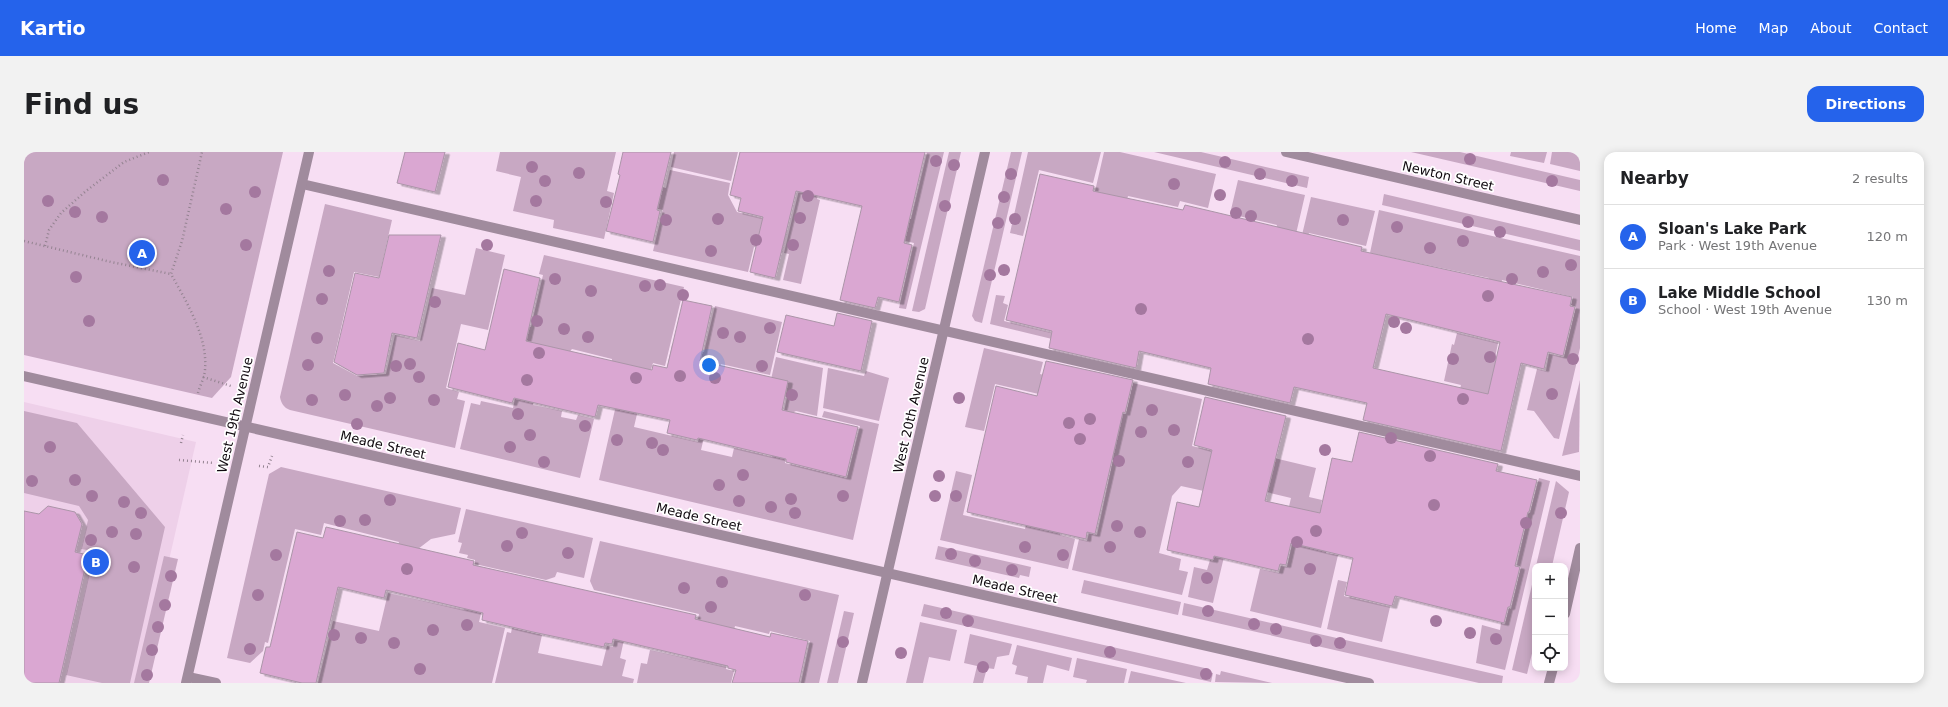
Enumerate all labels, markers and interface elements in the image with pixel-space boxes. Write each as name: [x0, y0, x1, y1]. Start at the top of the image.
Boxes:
text: Kartio: [20, 17, 86, 39]
text: Home: [1695, 20, 1737, 36]
text: Map: [1759, 20, 1788, 36]
text: About: [1810, 20, 1852, 36]
text: Contact: [1874, 20, 1928, 36]
button: Directions: [1807, 86, 1924, 122]
text: Find us: [24, 88, 139, 121]
street label: Newton Street: [1401, 158, 1495, 194]
text: Nearby: [1620, 168, 1689, 188]
text: 2 results: [1852, 171, 1908, 186]
text: Sloan's Lake Park: [1658, 220, 1807, 238]
text: A: [1628, 229, 1638, 244]
text: 120 m: [1866, 229, 1908, 244]
pin: A: [129, 238, 155, 268]
text: Park · West 19th Avenue: [1658, 238, 1817, 253]
text: Lake Middle School: [1658, 284, 1821, 302]
text: B: [1628, 293, 1638, 308]
text: 130 m: [1866, 293, 1908, 308]
text: School · West 19th Avenue: [1658, 302, 1832, 317]
your location: [699, 355, 719, 375]
street label: West 19th Avenue: [214, 356, 256, 474]
street label: West 20th Avenue: [890, 356, 932, 474]
street label: Meade Street: [339, 428, 427, 462]
street label: Meade Street: [655, 500, 743, 534]
pin: B: [83, 547, 109, 577]
map controls: [1532, 563, 1568, 671]
button: +: [1532, 563, 1568, 599]
street label: Meade Street: [971, 572, 1059, 606]
button: −: [1532, 599, 1568, 635]
button: locate: [1532, 635, 1568, 671]

